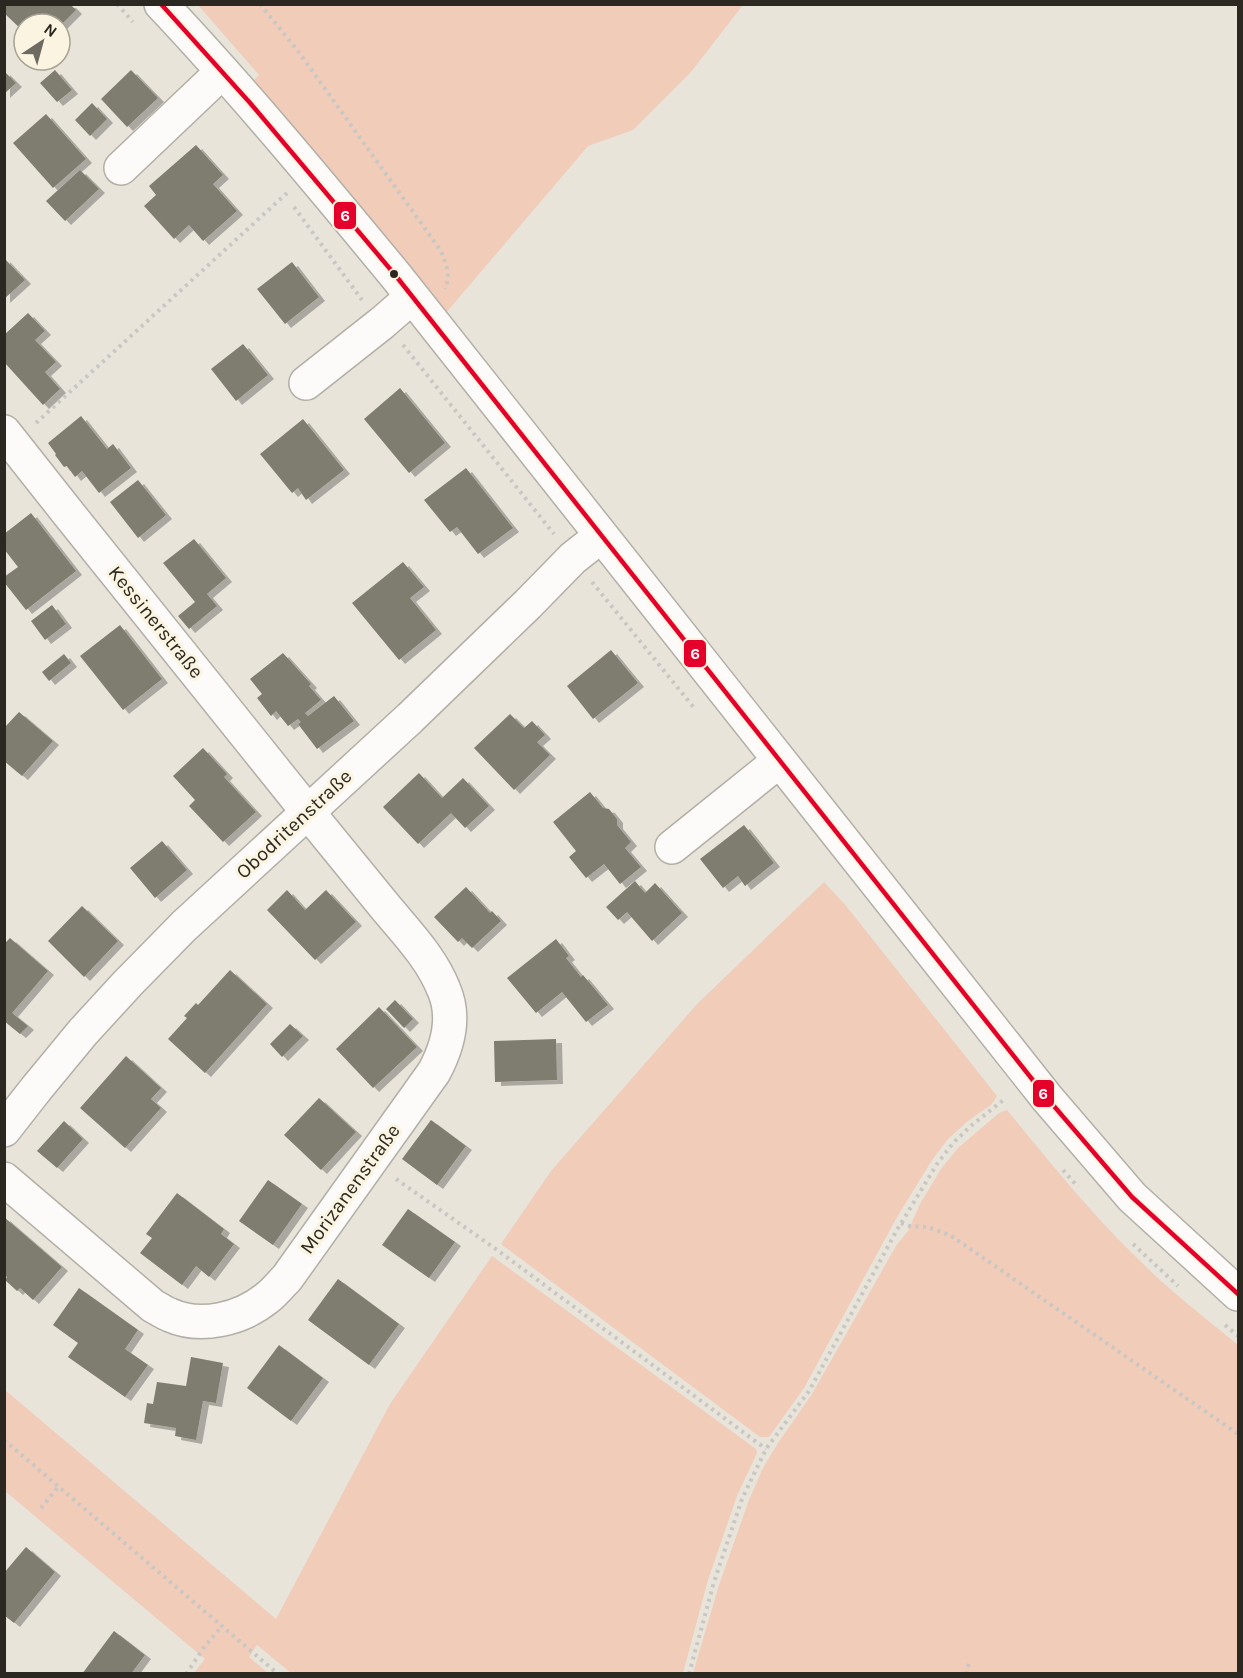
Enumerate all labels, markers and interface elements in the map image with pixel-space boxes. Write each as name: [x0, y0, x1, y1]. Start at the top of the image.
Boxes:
north arrow: [12, 12, 72, 72]
text: N: [40, 19, 61, 41]
line badge: 6: [333, 201, 357, 230]
text: 6: [340, 206, 350, 225]
unlabelled marker: [388, 268, 400, 280]
street label: Kessinerstraße: [104, 561, 208, 683]
line badge: 6: [683, 639, 707, 668]
text: 6: [690, 644, 700, 663]
street label: Obodritenstraße: [232, 765, 356, 883]
line badge: 6: [1032, 1079, 1055, 1108]
text: 6: [1038, 1084, 1048, 1103]
street label: Morizanenstraße: [295, 1120, 405, 1258]

